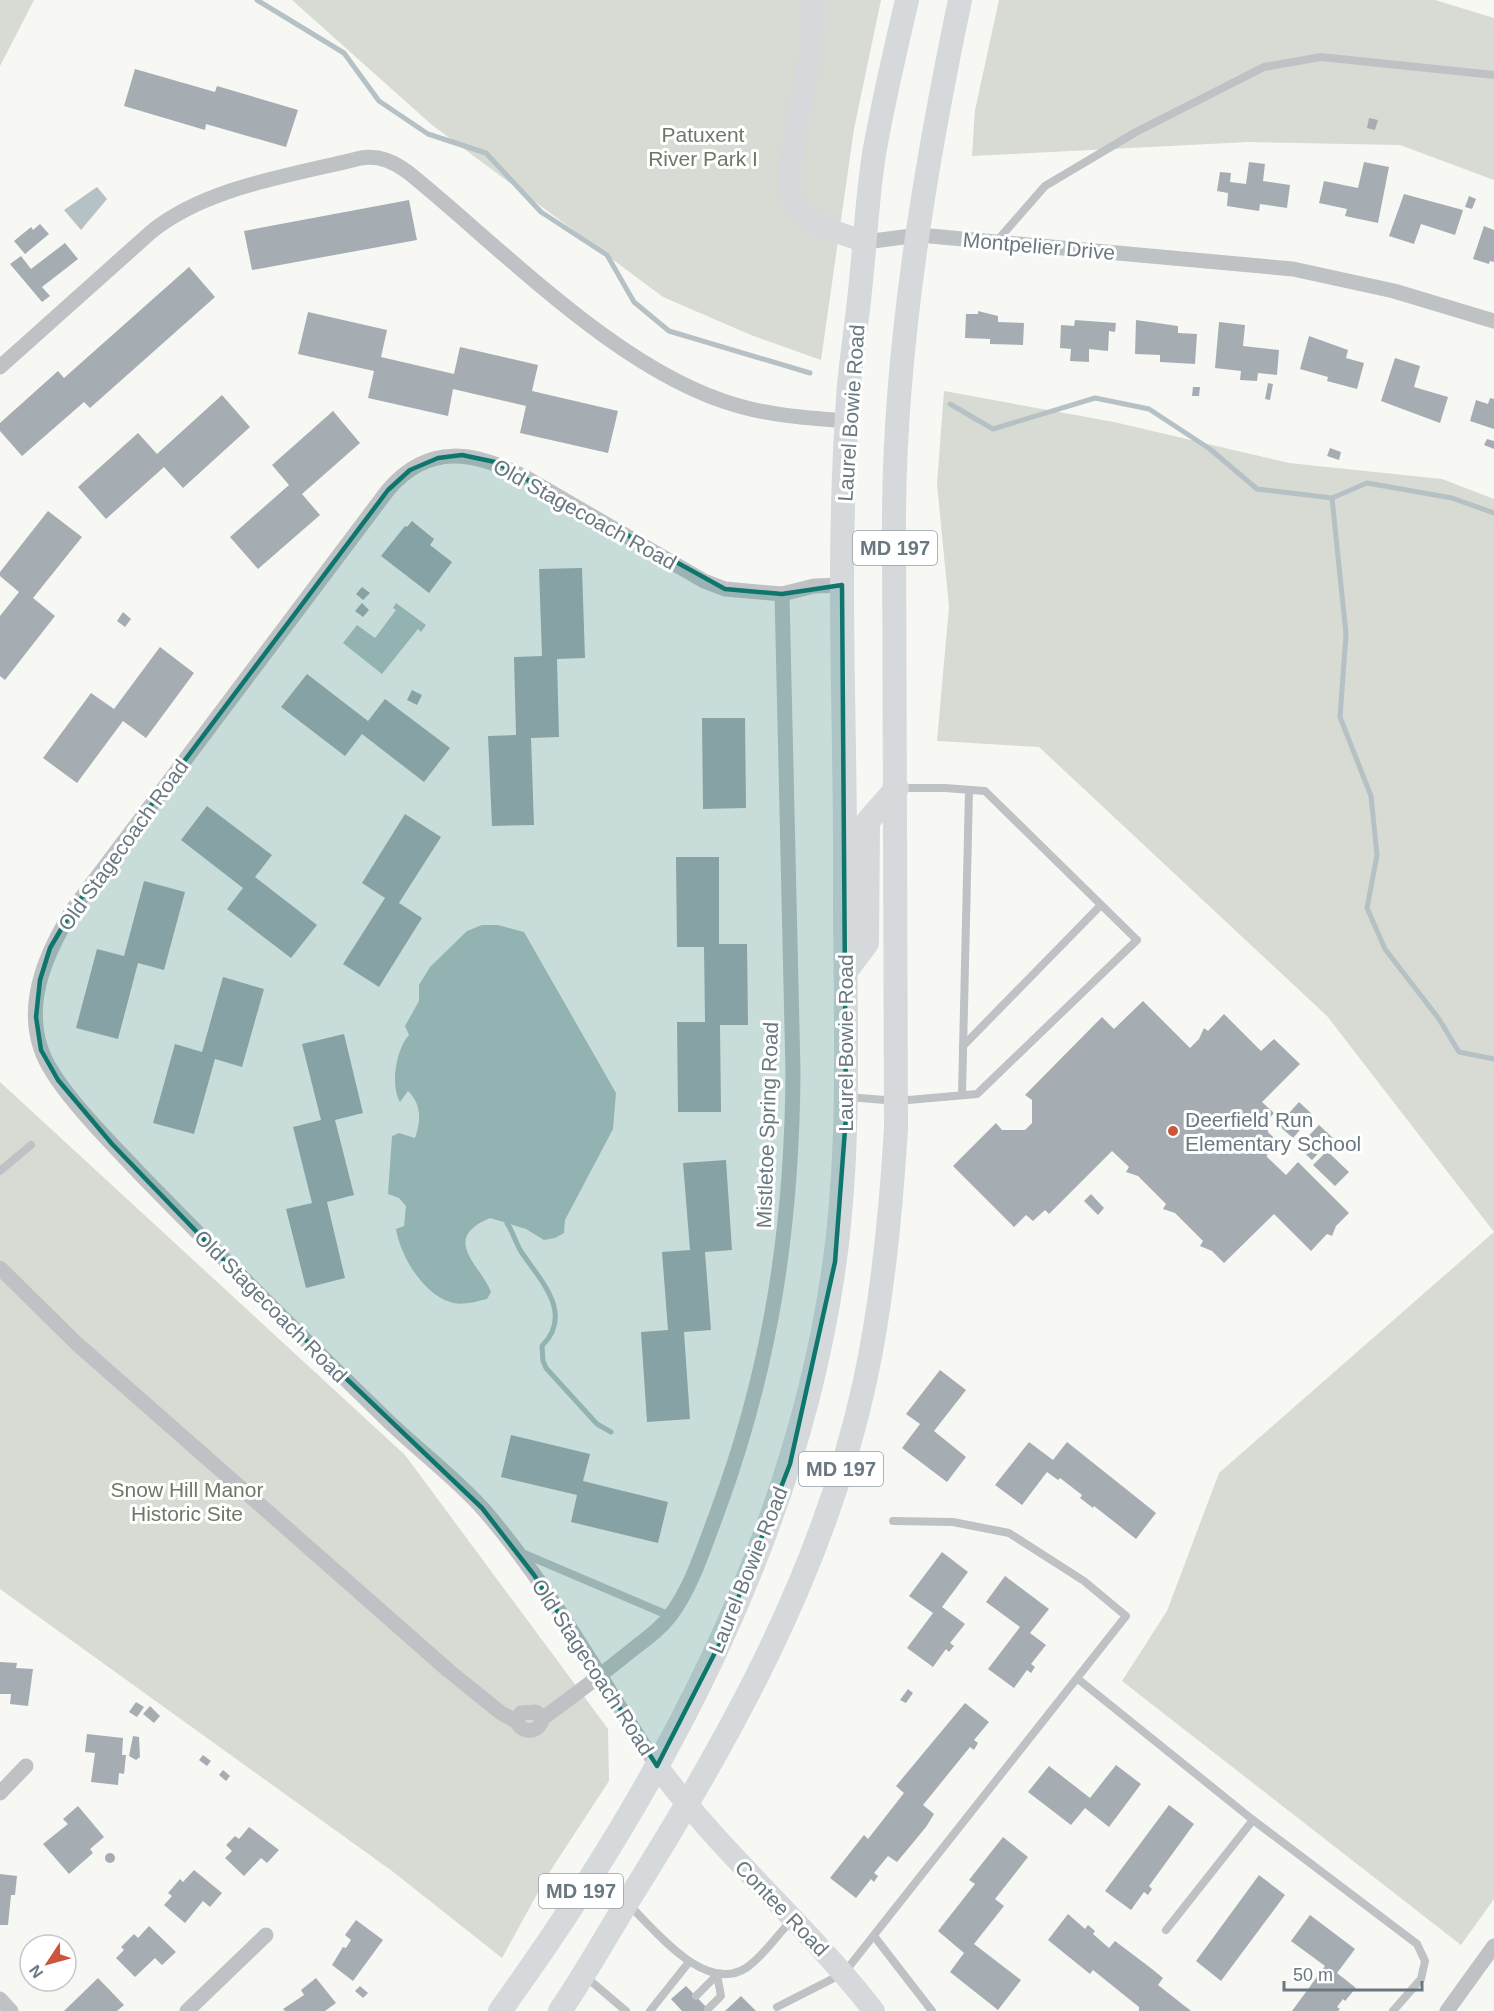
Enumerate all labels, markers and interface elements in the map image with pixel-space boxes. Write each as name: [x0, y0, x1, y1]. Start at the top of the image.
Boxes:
park label: Patuxent River Park I: [648, 123, 758, 170]
street label: Montpelier Drive: [962, 228, 1116, 264]
street label: Laurel Bowie Road: [833, 324, 869, 502]
street label: Old Stagecoach Road: [490, 454, 680, 574]
road number: MD 197: [853, 531, 937, 565]
street label: Old Stagecoach Road: [53, 755, 193, 935]
street label: Laurel Bowie Road: [834, 954, 857, 1132]
street label: Mistletoe Spring Road: [752, 1021, 782, 1229]
place label: Deerfield Run Elementary School: [1185, 1108, 1361, 1155]
marker: Deerfield Run Elementary School: [1166, 1124, 1180, 1138]
street label: Old Stagecoach Road: [190, 1225, 352, 1387]
road number: MD 197: [799, 1452, 883, 1486]
park label: Snow Hill Manor Historic Site: [111, 1478, 263, 1525]
street label: Laurel Bowie Road: [704, 1483, 792, 1657]
street label: Old Stagecoach Road: [527, 1575, 659, 1759]
street label: Contee Road: [731, 1855, 833, 1961]
road number: MD 197: [539, 1874, 623, 1908]
north arrow: [18, 1933, 78, 1993]
scale bar: [1284, 1954, 1422, 1992]
text: N: [26, 1962, 47, 1981]
text: 50 m: [1293, 1965, 1333, 1985]

